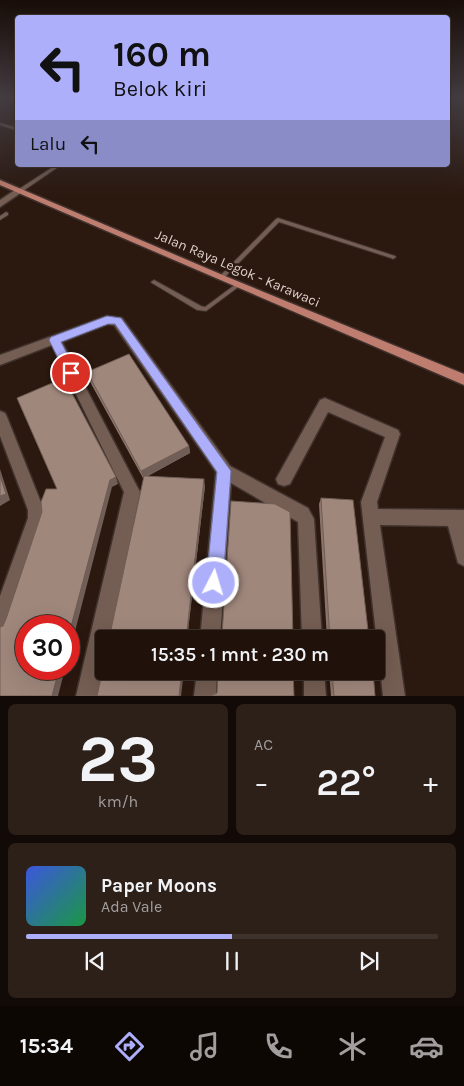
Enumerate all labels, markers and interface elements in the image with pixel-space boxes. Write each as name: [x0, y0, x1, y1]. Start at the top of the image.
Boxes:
text: 160 m: [113, 34, 211, 75]
icon: left: [30, 35, 95, 100]
text: Belok kiri: [113, 76, 207, 102]
icon: left: [76, 130, 104, 158]
text: Lalu: [30, 133, 66, 155]
street label: Jalan Raya Legok - Karawaci: [153, 226, 323, 311]
pin: [50, 352, 92, 394]
icon: arrive: [57, 359, 85, 387]
position arrow: [187, 556, 239, 608]
speed limit sign: 30: [15, 615, 80, 680]
text: 15:35 · 1 mnt · 230 m: [151, 644, 329, 666]
text: 23: [78, 721, 158, 797]
text: AC: [254, 735, 273, 754]
text: 22°: [316, 760, 376, 805]
text: −: [254, 766, 269, 799]
text: +: [423, 766, 438, 799]
text: km/h: [98, 792, 138, 811]
text: Paper Moons: [101, 875, 217, 897]
text: Ada Vale: [101, 897, 162, 916]
icon: previous: [81, 947, 109, 975]
icon: pause: [218, 947, 246, 975]
icon: next: [355, 947, 383, 975]
icon: directions: [112, 1029, 147, 1064]
icon: music: [187, 1029, 222, 1064]
icon: phone: [261, 1029, 296, 1064]
icon: climate: [335, 1029, 370, 1064]
icon: car: [409, 1029, 444, 1064]
text: 15:34: [20, 1033, 73, 1059]

